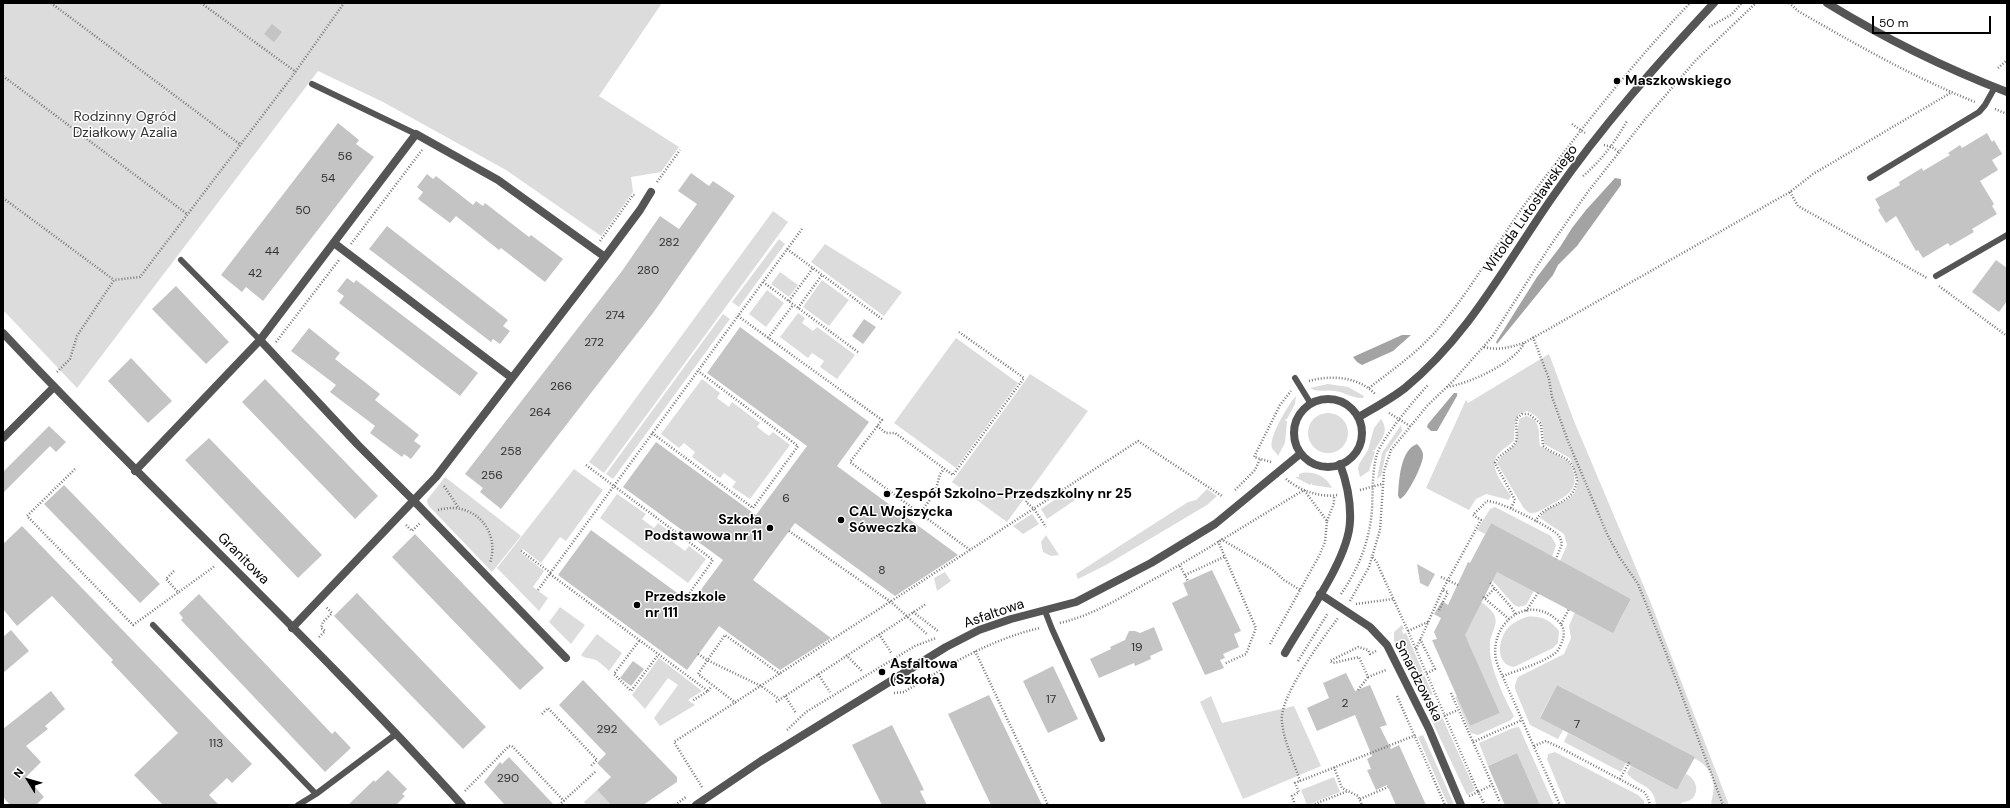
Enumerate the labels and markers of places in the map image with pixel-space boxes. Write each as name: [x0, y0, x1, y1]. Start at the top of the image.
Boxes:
place label: Maszkowskiego: [1625, 73, 1731, 89]
marker: Maszkowskiego: [1612, 76, 1622, 86]
place label: Zespół Szkolno-Przedszkolny nr 25: [895, 486, 1132, 502]
marker: Zespół Szkolno-Przedszkolny nr 25: [882, 489, 892, 499]
place label: CAL Wojszycka Sóweczka: [849, 504, 953, 536]
place label: Szkoła Podstawowa nr 11: [645, 512, 762, 544]
marker: CAL Wojszycka Sóweczka: [836, 515, 846, 525]
marker: Szkoła Podstawowa nr 11: [765, 523, 775, 533]
place label: Przedszkole nr 111: [645, 589, 726, 622]
marker: Przedszkole nr 111: [632, 600, 642, 610]
place label: Asfaltowa (Szkoła): [890, 656, 958, 688]
marker: Asfaltowa (Szkoła): [877, 667, 887, 677]

